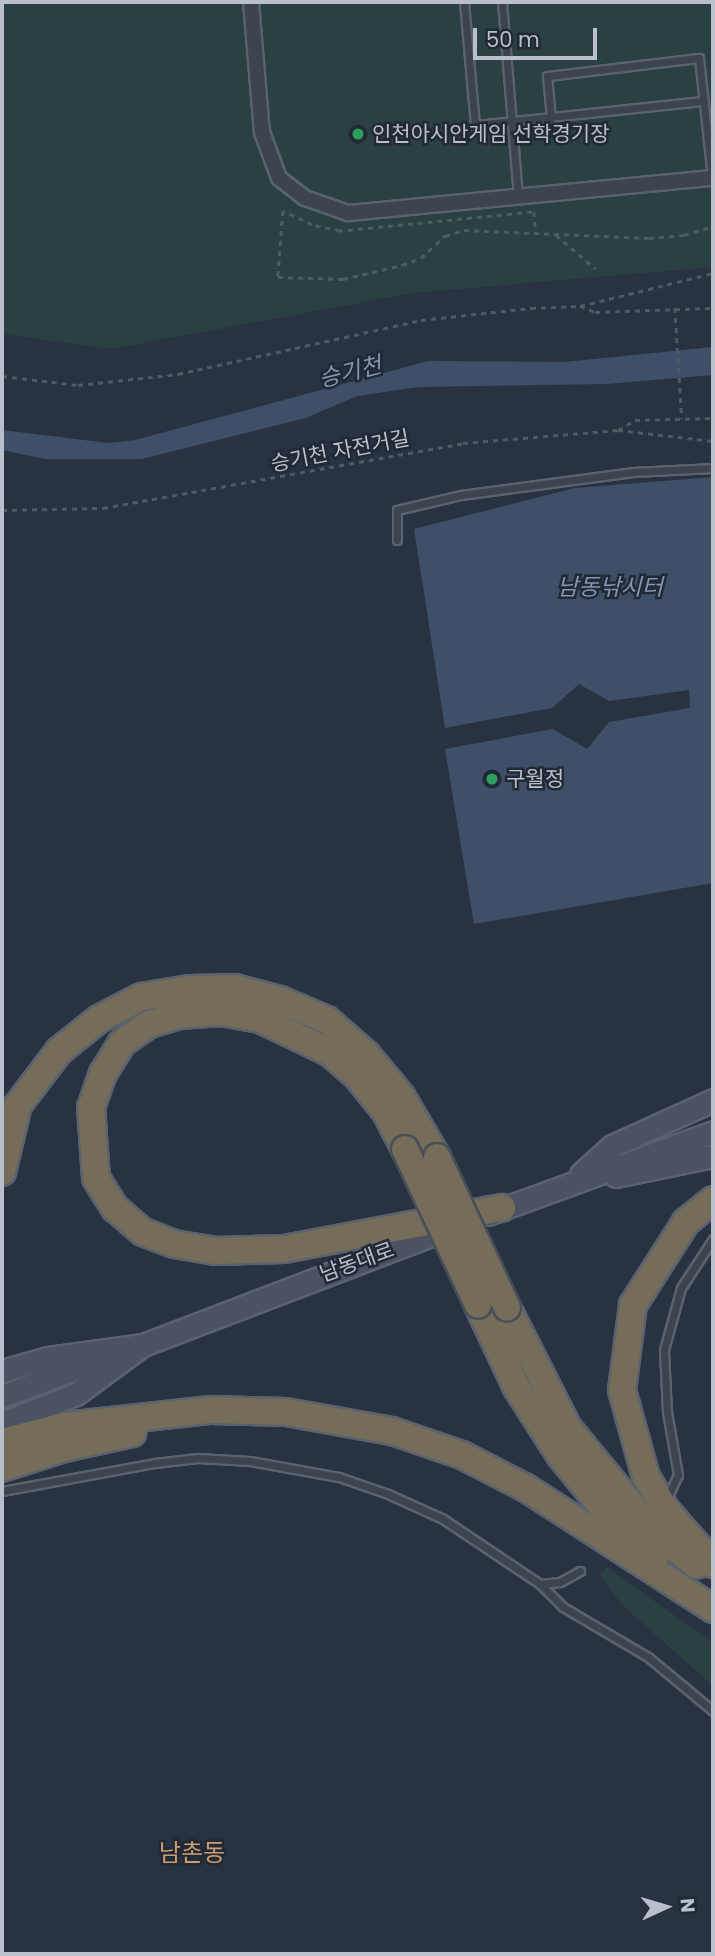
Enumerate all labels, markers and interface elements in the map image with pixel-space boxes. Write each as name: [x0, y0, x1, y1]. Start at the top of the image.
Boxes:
scale bar: [477, 14, 601, 58]
text: 50 m: [486, 25, 540, 54]
place label: 인천아시안게임 선학경기장: [372, 121, 609, 147]
marker: 인천아시안게임 선학경기장: [350, 126, 366, 142]
water label: 승기천: [316, 351, 384, 393]
street label: 승기천 자전거길: [268, 425, 412, 477]
water label: 남동낚시터: [557, 573, 663, 601]
place label: 구월정: [506, 766, 564, 792]
marker: 구월정: [484, 771, 500, 787]
street label: 남동대로: [316, 1237, 398, 1287]
district label: 남촌동: [159, 1839, 225, 1867]
north arrow: [631, 1872, 701, 1942]
text: N: [673, 1897, 701, 1914]

